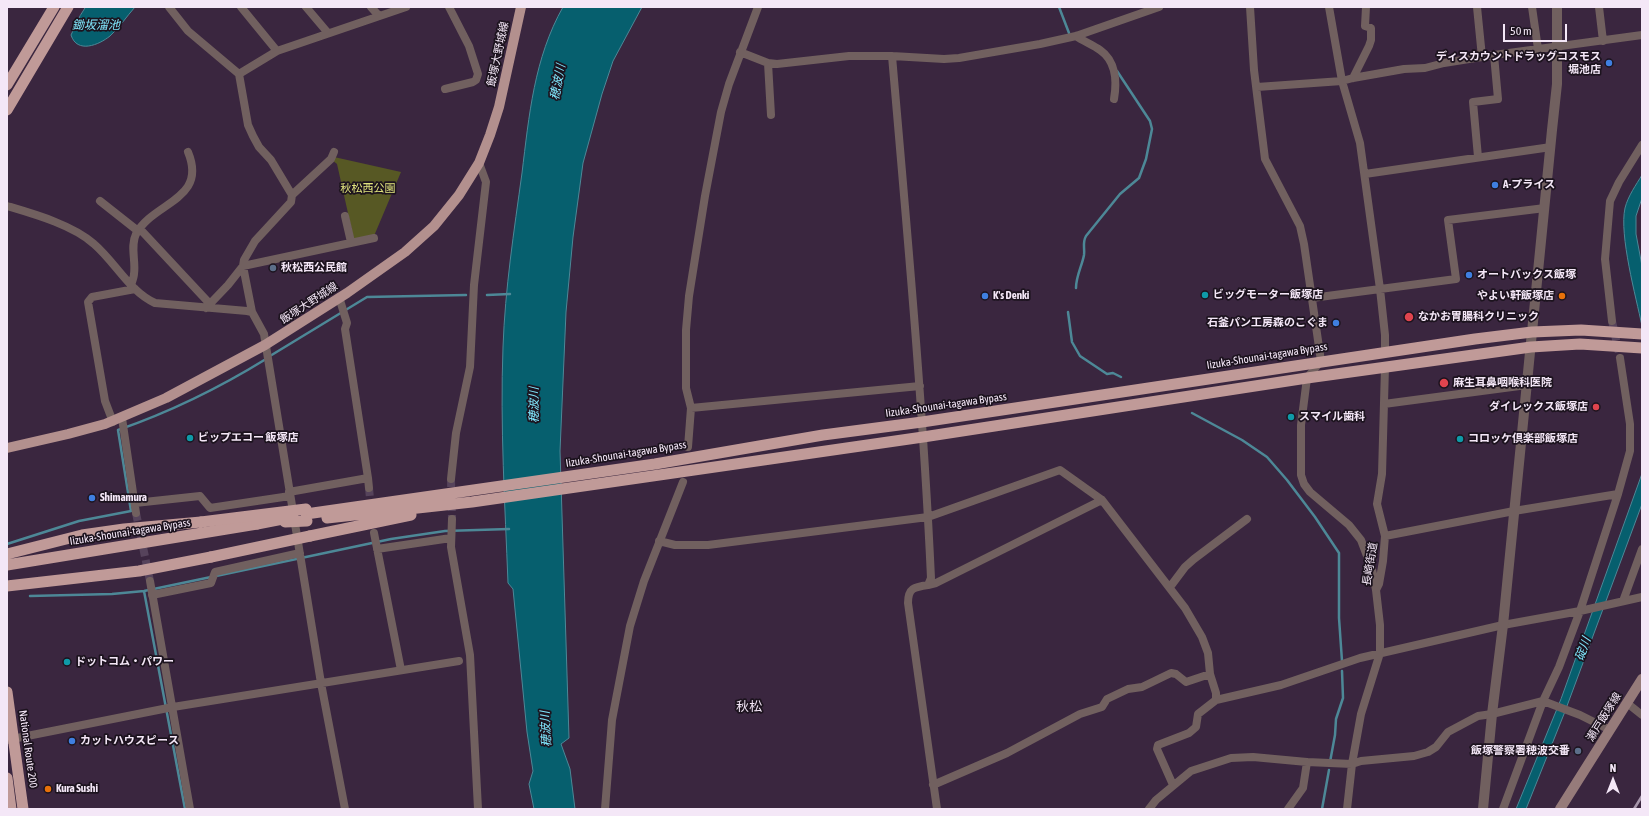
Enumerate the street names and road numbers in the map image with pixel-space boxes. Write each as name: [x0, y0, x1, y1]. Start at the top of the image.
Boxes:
street label: 飯塚大野城線: [485, 20, 511, 88]
street label: 飯塚大野城線: [278, 279, 340, 327]
street label: Iizuka-Shounai-tagawa Bypass: [1206, 340, 1328, 372]
street label: Iizuka-Shounai-tagawa Bypass: [885, 390, 1007, 420]
street label: Iizuka-Shounai-tagawa Bypass: [565, 438, 687, 470]
street label: Iizuka-Shounai-tagawa Bypass: [69, 516, 191, 548]
street label: 長崎街道: [1360, 541, 1380, 587]
street label: 瀬戸飯塚線: [1584, 690, 1624, 744]
street label: National Route 200: [16, 709, 40, 789]

